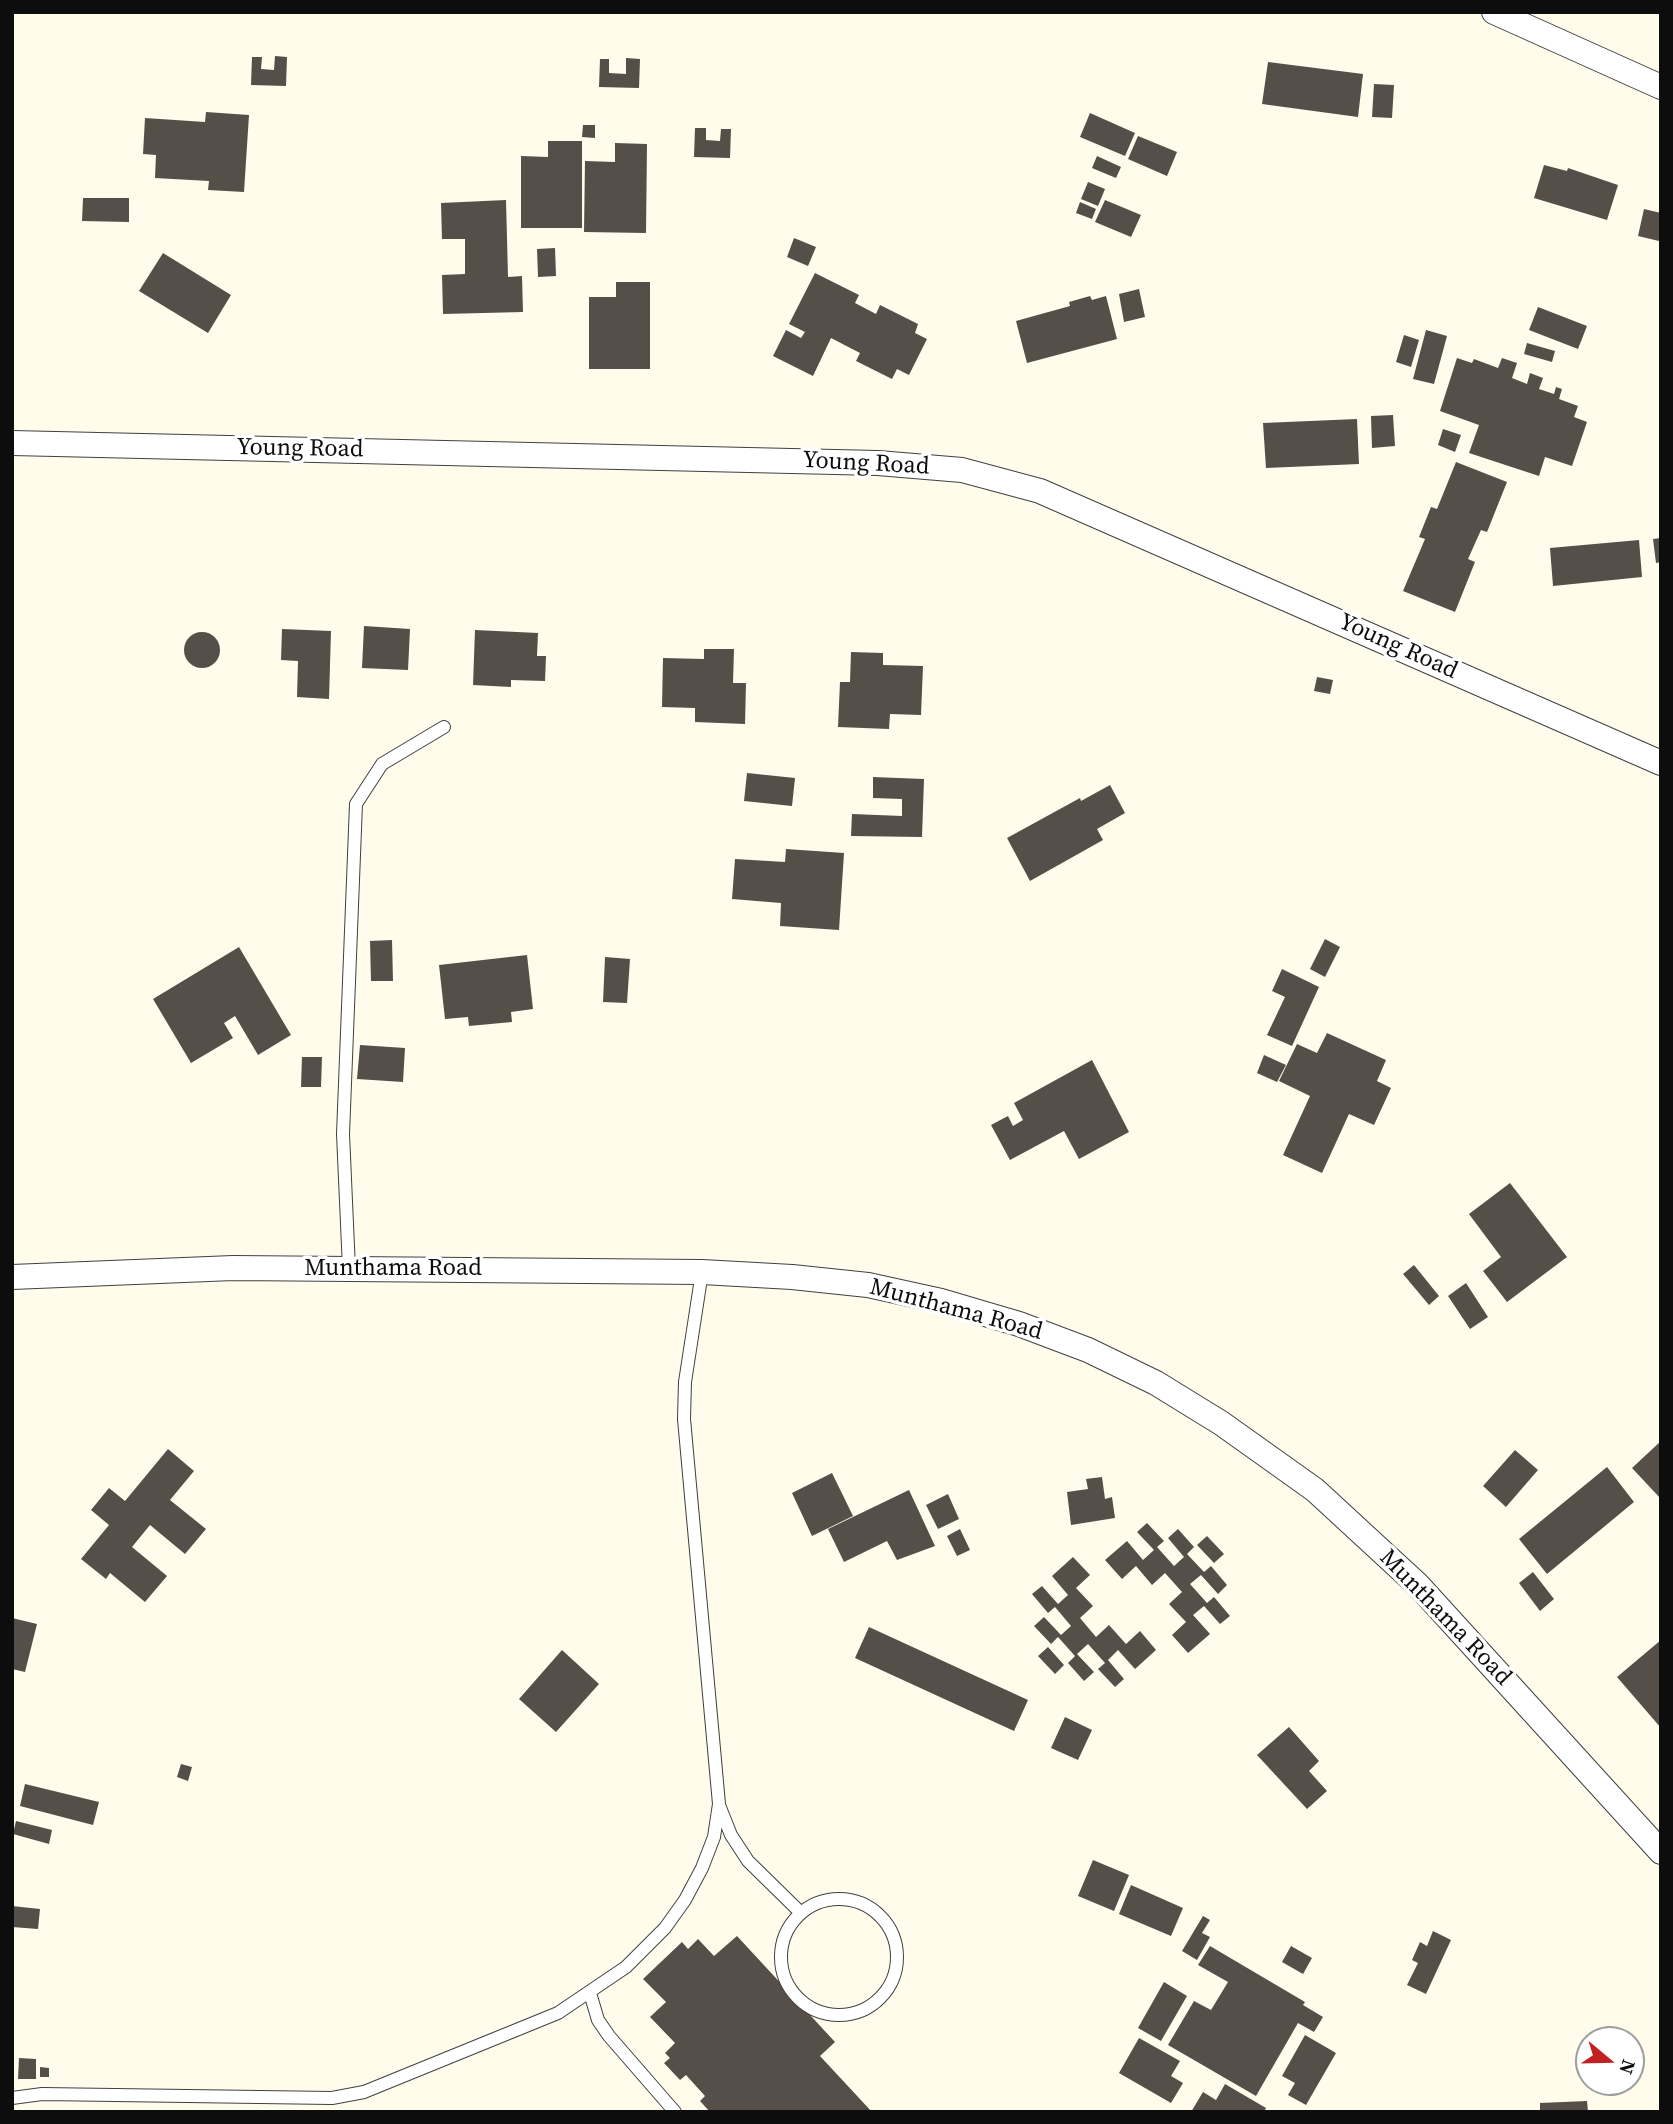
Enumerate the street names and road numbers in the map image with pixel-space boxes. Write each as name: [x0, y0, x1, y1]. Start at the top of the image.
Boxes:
street label: Young Road: [236, 433, 364, 465]
street label: Young Road: [802, 446, 930, 482]
street label: Young Road: [1334, 608, 1462, 686]
street label: Munthama Road: [304, 1255, 482, 1283]
street label: Munthama Road: [866, 1273, 1046, 1347]
street label: Munthama Road: [1373, 1544, 1517, 1692]

